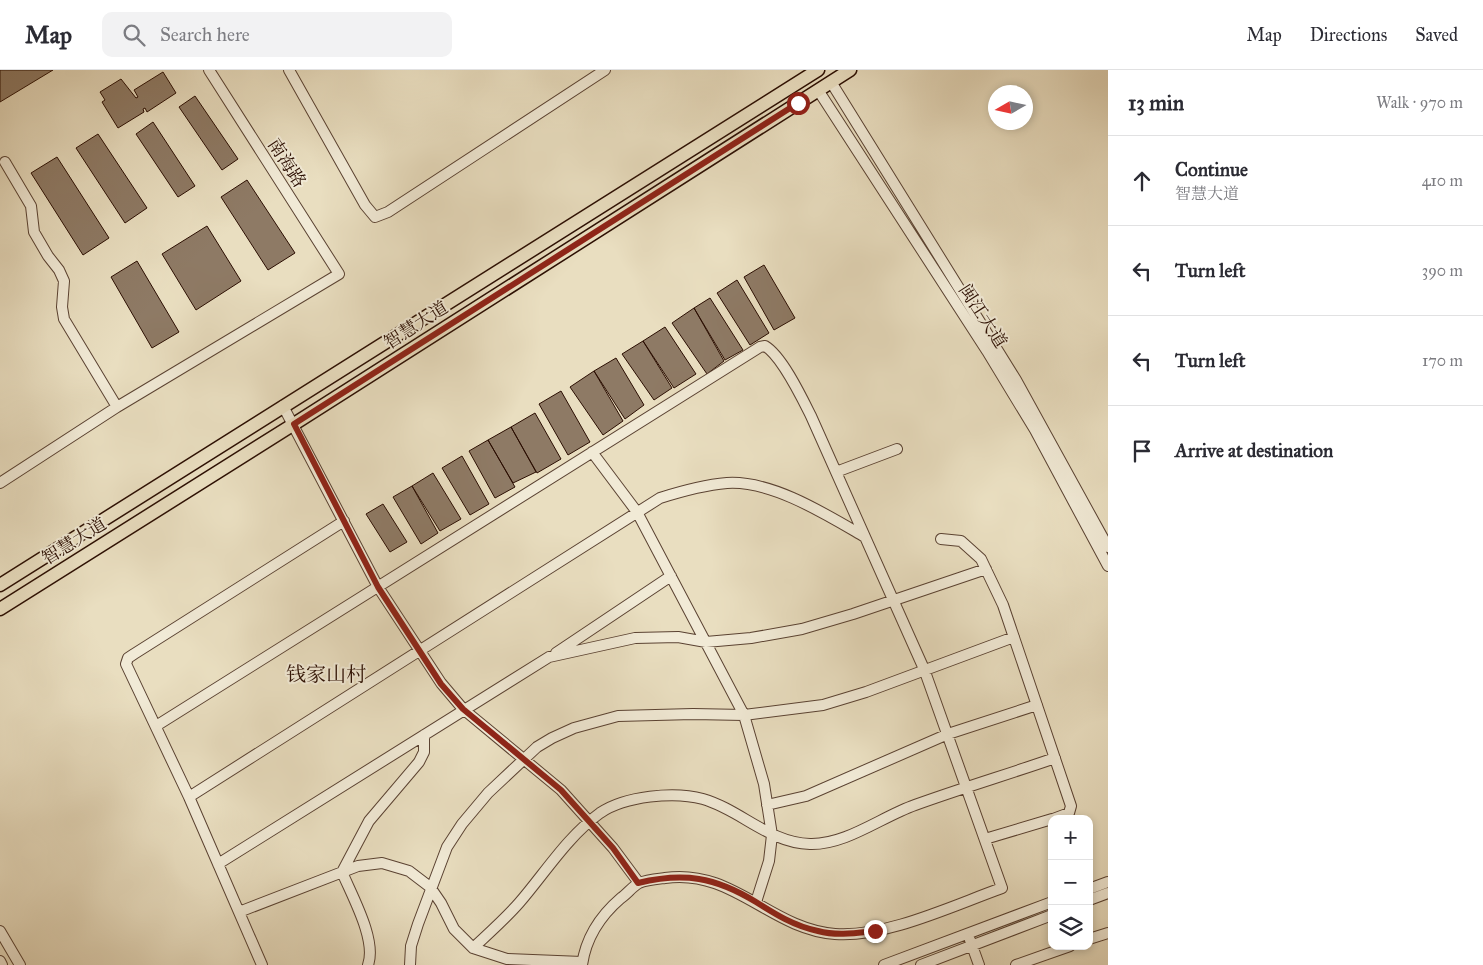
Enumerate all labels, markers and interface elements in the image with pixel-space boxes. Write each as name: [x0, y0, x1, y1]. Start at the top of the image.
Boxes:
search box: [102, 12, 452, 57]
text: Map: [25, 20, 72, 50]
icon: search: [120, 21, 148, 49]
text: Search here: [160, 23, 250, 46]
text: Map: [1246, 24, 1282, 46]
text: Directions: [1310, 24, 1387, 46]
text: Saved: [1415, 24, 1458, 46]
north arrow: [988, 85, 1033, 130]
text: 13 min: [1128, 90, 1184, 116]
route start: [787, 92, 810, 115]
text: Walk · 970 m: [1376, 93, 1463, 112]
street label: 南海路: [263, 134, 311, 192]
text: Continue: [1175, 158, 1248, 181]
icon: ahead: [1128, 167, 1156, 195]
text: 410 m: [1422, 171, 1463, 190]
text: 智慧大道: [1175, 184, 1239, 203]
icon: left: [1128, 257, 1156, 285]
text: Turn left: [1175, 259, 1245, 282]
text: 390 m: [1422, 261, 1463, 280]
street label: 闽江大道: [954, 280, 1012, 352]
street label: 智慧大道: [380, 296, 452, 354]
icon: left: [1128, 347, 1156, 375]
text: Turn left: [1175, 349, 1245, 372]
text: 170 m: [1422, 351, 1463, 370]
icon: arrive: [1128, 437, 1156, 465]
text: Arrive at destination: [1175, 439, 1333, 462]
street label: 智慧大道: [38, 513, 110, 569]
district label: 钱家山村: [286, 662, 366, 686]
map controls: [1048, 815, 1093, 950]
button: +: [1048, 815, 1093, 860]
button: −: [1048, 860, 1093, 905]
button: layers: [1048, 905, 1093, 950]
route end: [864, 920, 887, 943]

